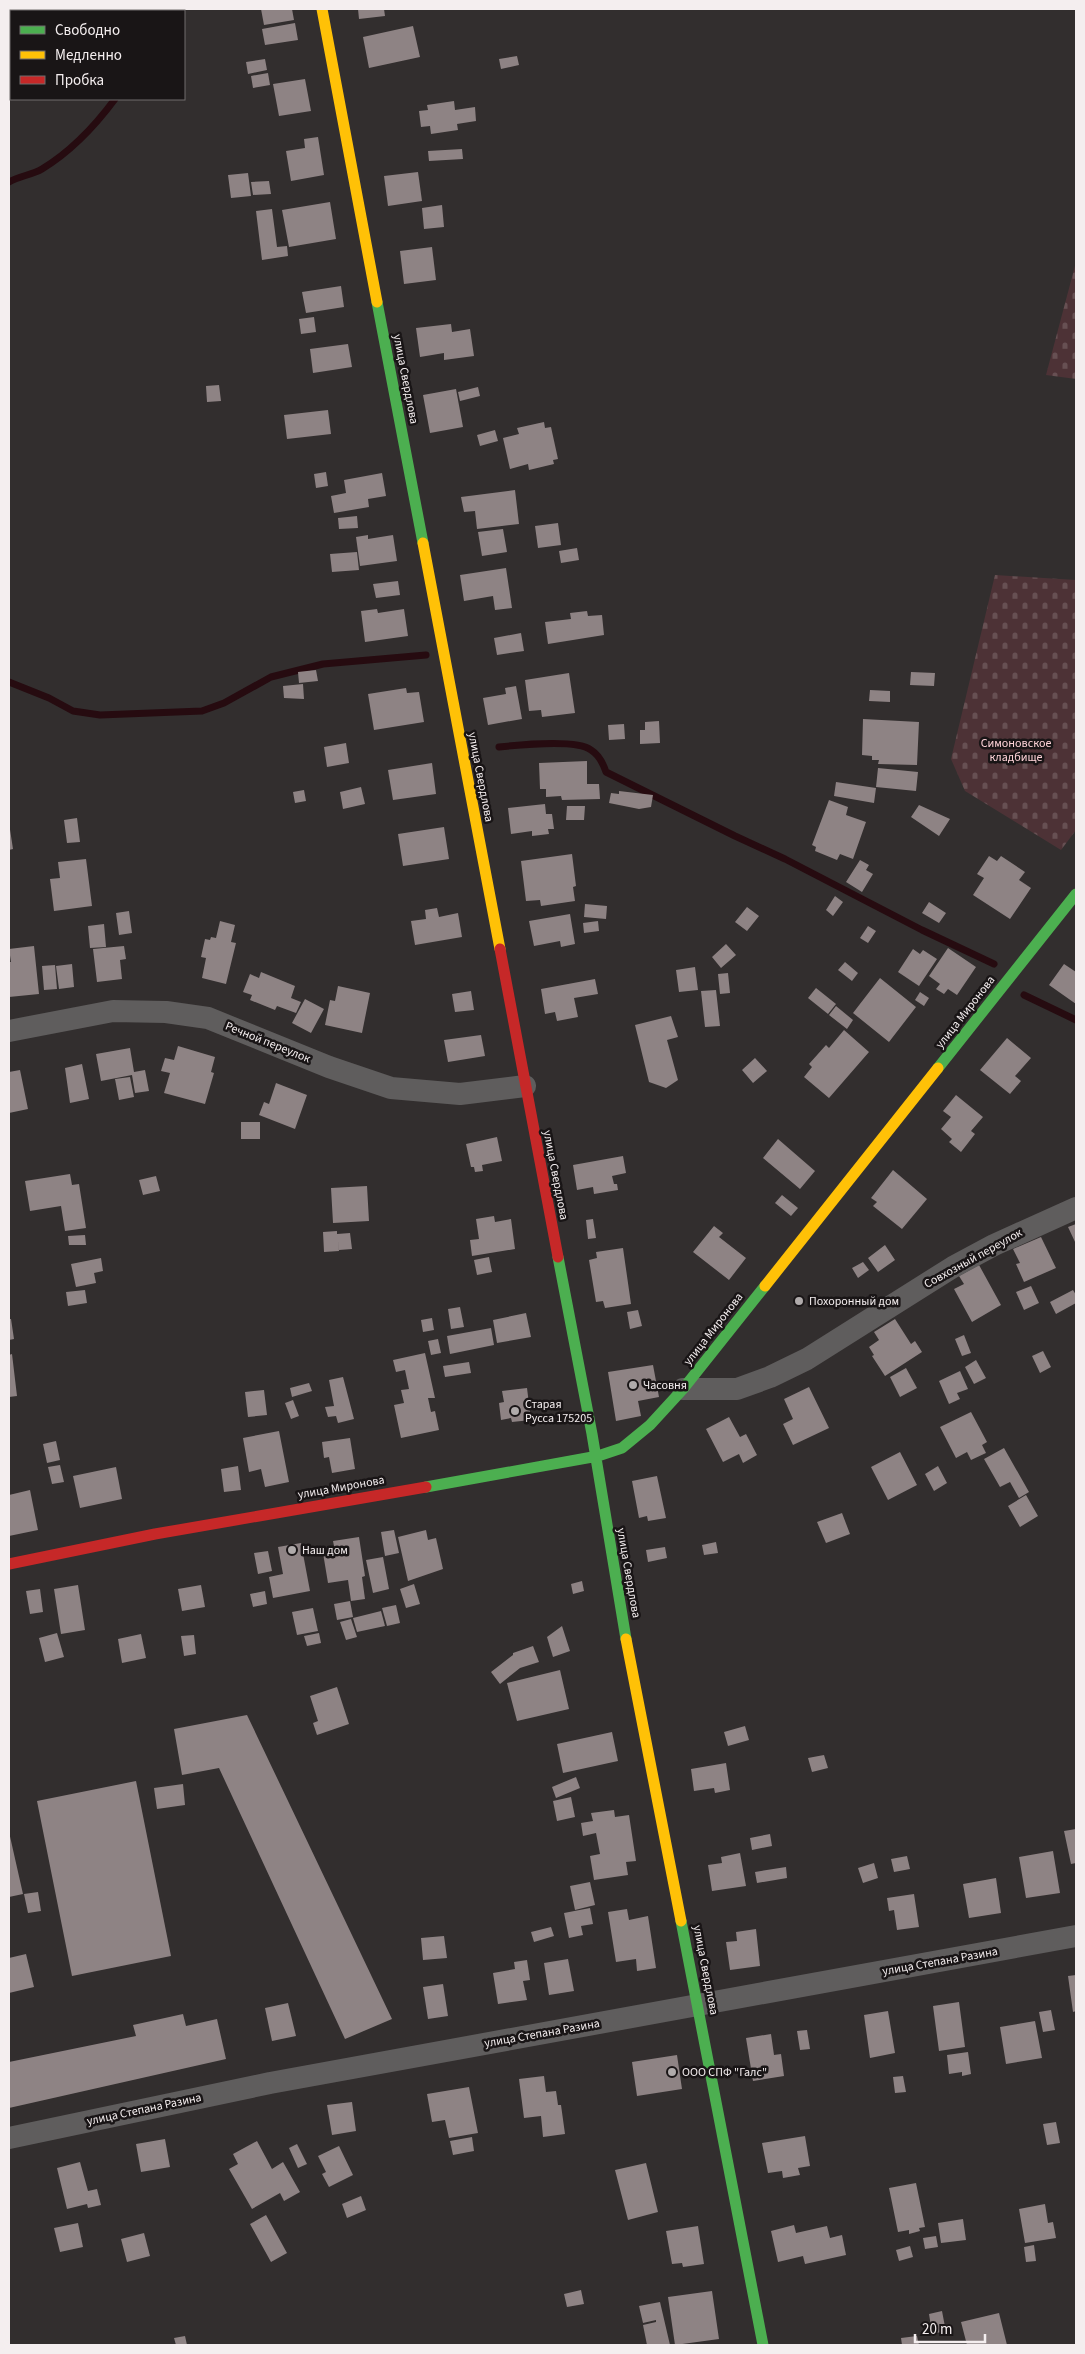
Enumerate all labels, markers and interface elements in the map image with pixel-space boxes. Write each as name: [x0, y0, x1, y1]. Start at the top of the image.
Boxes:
legend: [10, 10, 185, 100]
text: Свободно: [55, 20, 120, 41]
text: Медленно: [55, 45, 122, 66]
text: Пробка: [55, 70, 104, 91]
street label: улица Свердлова: [388, 333, 423, 425]
street label: улица Свердлова: [463, 731, 498, 823]
park label: Симоновское кладбище: [981, 735, 1051, 766]
street label: улица Миронова: [932, 972, 999, 1052]
street label: Речной переулок: [223, 1018, 313, 1067]
street label: улица Свердлова: [538, 1129, 573, 1221]
street label: Совхозный переулок: [921, 1224, 1026, 1293]
street label: улица Миронова: [680, 1289, 747, 1369]
place label: Похоронный дом: [809, 1293, 899, 1310]
marker: Похоронный дом: [793, 1295, 805, 1307]
place label: Часовня: [643, 1377, 687, 1394]
marker: Часовня: [627, 1379, 639, 1391]
place label: Старая Русса 175205: [525, 1396, 592, 1427]
marker: Старая Русса 175205: [509, 1405, 521, 1417]
street label: улица Миронова: [296, 1471, 386, 1503]
street label: улица Свердлова: [612, 1527, 645, 1619]
place label: Наш дом: [302, 1542, 348, 1559]
marker: Наш дом: [286, 1544, 298, 1556]
street label: улица Свердлова: [688, 1924, 723, 2016]
street label: улица Степана Разина: [881, 1943, 999, 1980]
street label: улица Степана Разина: [483, 2015, 601, 2052]
place label: ООО СПФ "Галс": [682, 2064, 767, 2081]
marker: ООО СПФ "Галс": [666, 2066, 678, 2078]
street label: улица Степана Разина: [85, 2089, 203, 2130]
scale bar: [915, 2312, 985, 2344]
text: 20 m: [922, 2319, 952, 2340]

